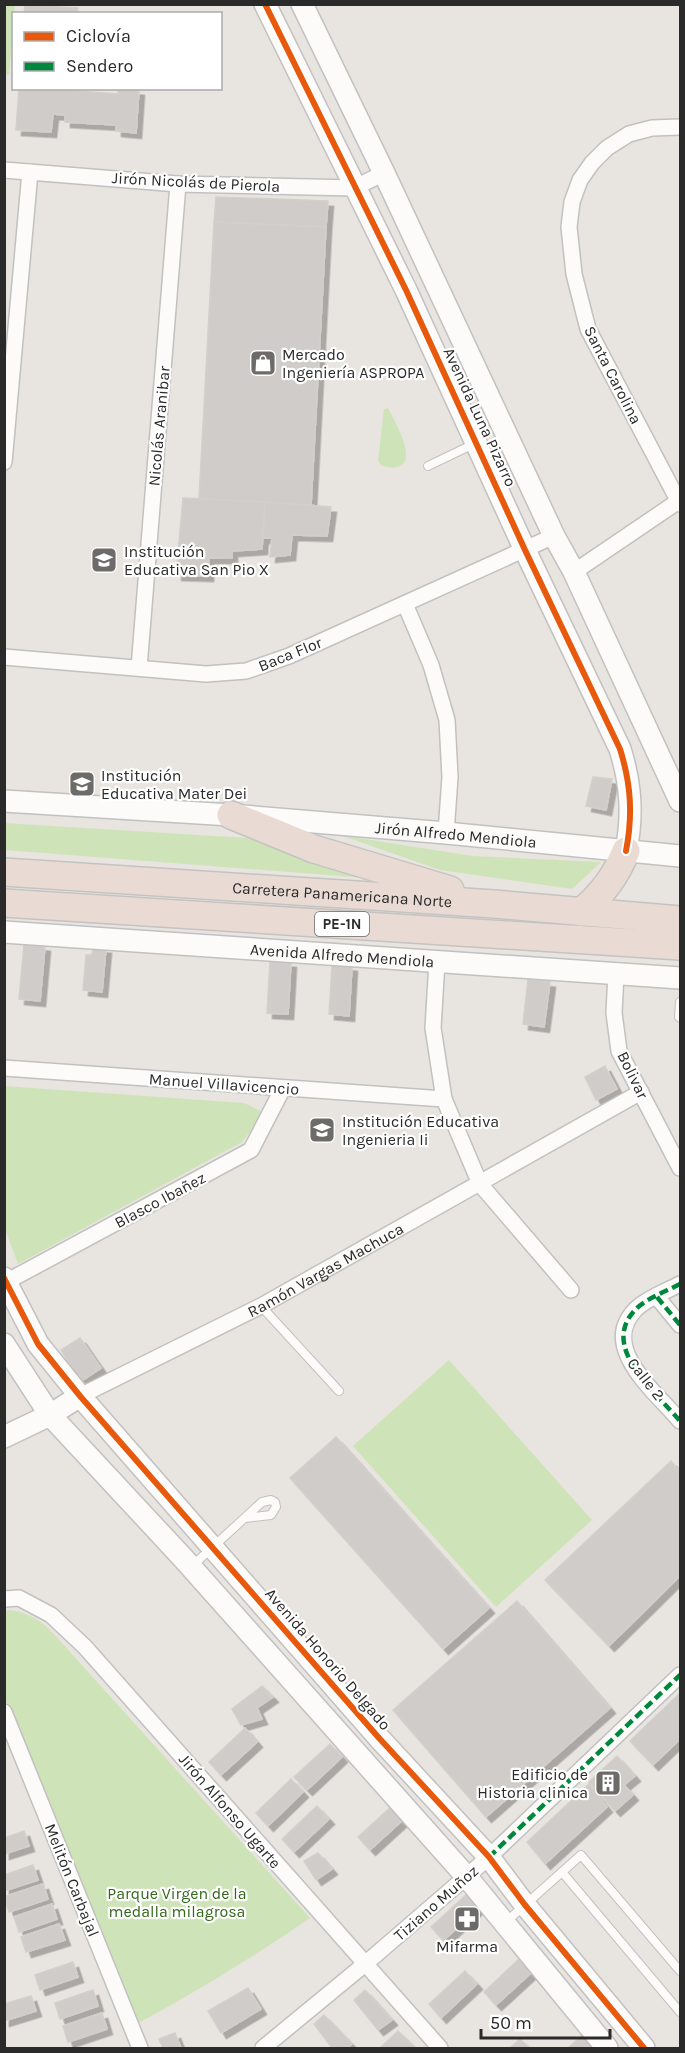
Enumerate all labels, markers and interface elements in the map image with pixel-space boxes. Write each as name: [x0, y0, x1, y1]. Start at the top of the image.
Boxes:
legend: [12, 12, 222, 90]
text: Ciclovía: [66, 25, 131, 47]
text: Sendero: [66, 55, 133, 77]
street label: Jirón Nicolás de Pierola: [111, 168, 281, 196]
street label: Santa Carolina: [580, 323, 646, 427]
street label: Avenida Luna Pizarro: [439, 344, 521, 490]
place label: Mercado Ingeniería ASPROPA: [282, 345, 424, 382]
shop icon: Mercado Ingeniería ASPROPA: [248, 348, 278, 378]
street label: Nicolás Aranibar: [144, 365, 174, 487]
place label: Institución Educativa San Pio X: [124, 542, 269, 579]
school or university icon: Institución Educativa San Pio X: [89, 545, 119, 575]
street label: Baca Flor: [255, 633, 325, 675]
place label: Institución Educativa Mater Dei: [101, 766, 247, 803]
school or university icon: Institución Educativa Mater Dei: [67, 769, 97, 799]
street label: Jirón Alfredo Mendiola: [374, 818, 537, 851]
street label: Carretera Panamericana Norte: [232, 877, 453, 911]
road number: PE-1N: [315, 912, 369, 936]
street label: Avenida Alfredo Mendiola: [249, 939, 435, 971]
street label: Bolivar: [613, 1048, 653, 1102]
street label: Manuel Villavicencio: [148, 1069, 300, 1099]
place label: Institución Educativa Ingenieria Ii: [342, 1112, 499, 1149]
school or university icon: Institución Educativa Ingenieria Ii: [307, 1115, 337, 1145]
street label: Blasco Ibañez: [111, 1168, 209, 1232]
street label: Ramón Vargas Machuca: [244, 1218, 407, 1321]
street label: Calle 2: [623, 1354, 669, 1404]
street label: Avenida Honorio Delgado: [261, 1584, 395, 1734]
street label: Jirón Alfonso Ugarte: [175, 1750, 285, 1872]
place label: Edificio de Historia clinica: [477, 1765, 588, 1802]
building icon: Edificio de Historia clinica: [593, 1768, 623, 1798]
street label: Melitón Carbajal: [41, 1821, 103, 1939]
street label: Tiziano Muñoz: [390, 1861, 482, 1945]
park label: Parque Virgen de la medalla milagrosa: [107, 1884, 247, 1921]
pharmacy icon: Mifarma: [452, 1904, 482, 1934]
place label: Mifarma: [436, 1937, 498, 1956]
scale bar: [481, 2002, 610, 2040]
text: 50 m: [490, 2012, 532, 2034]

